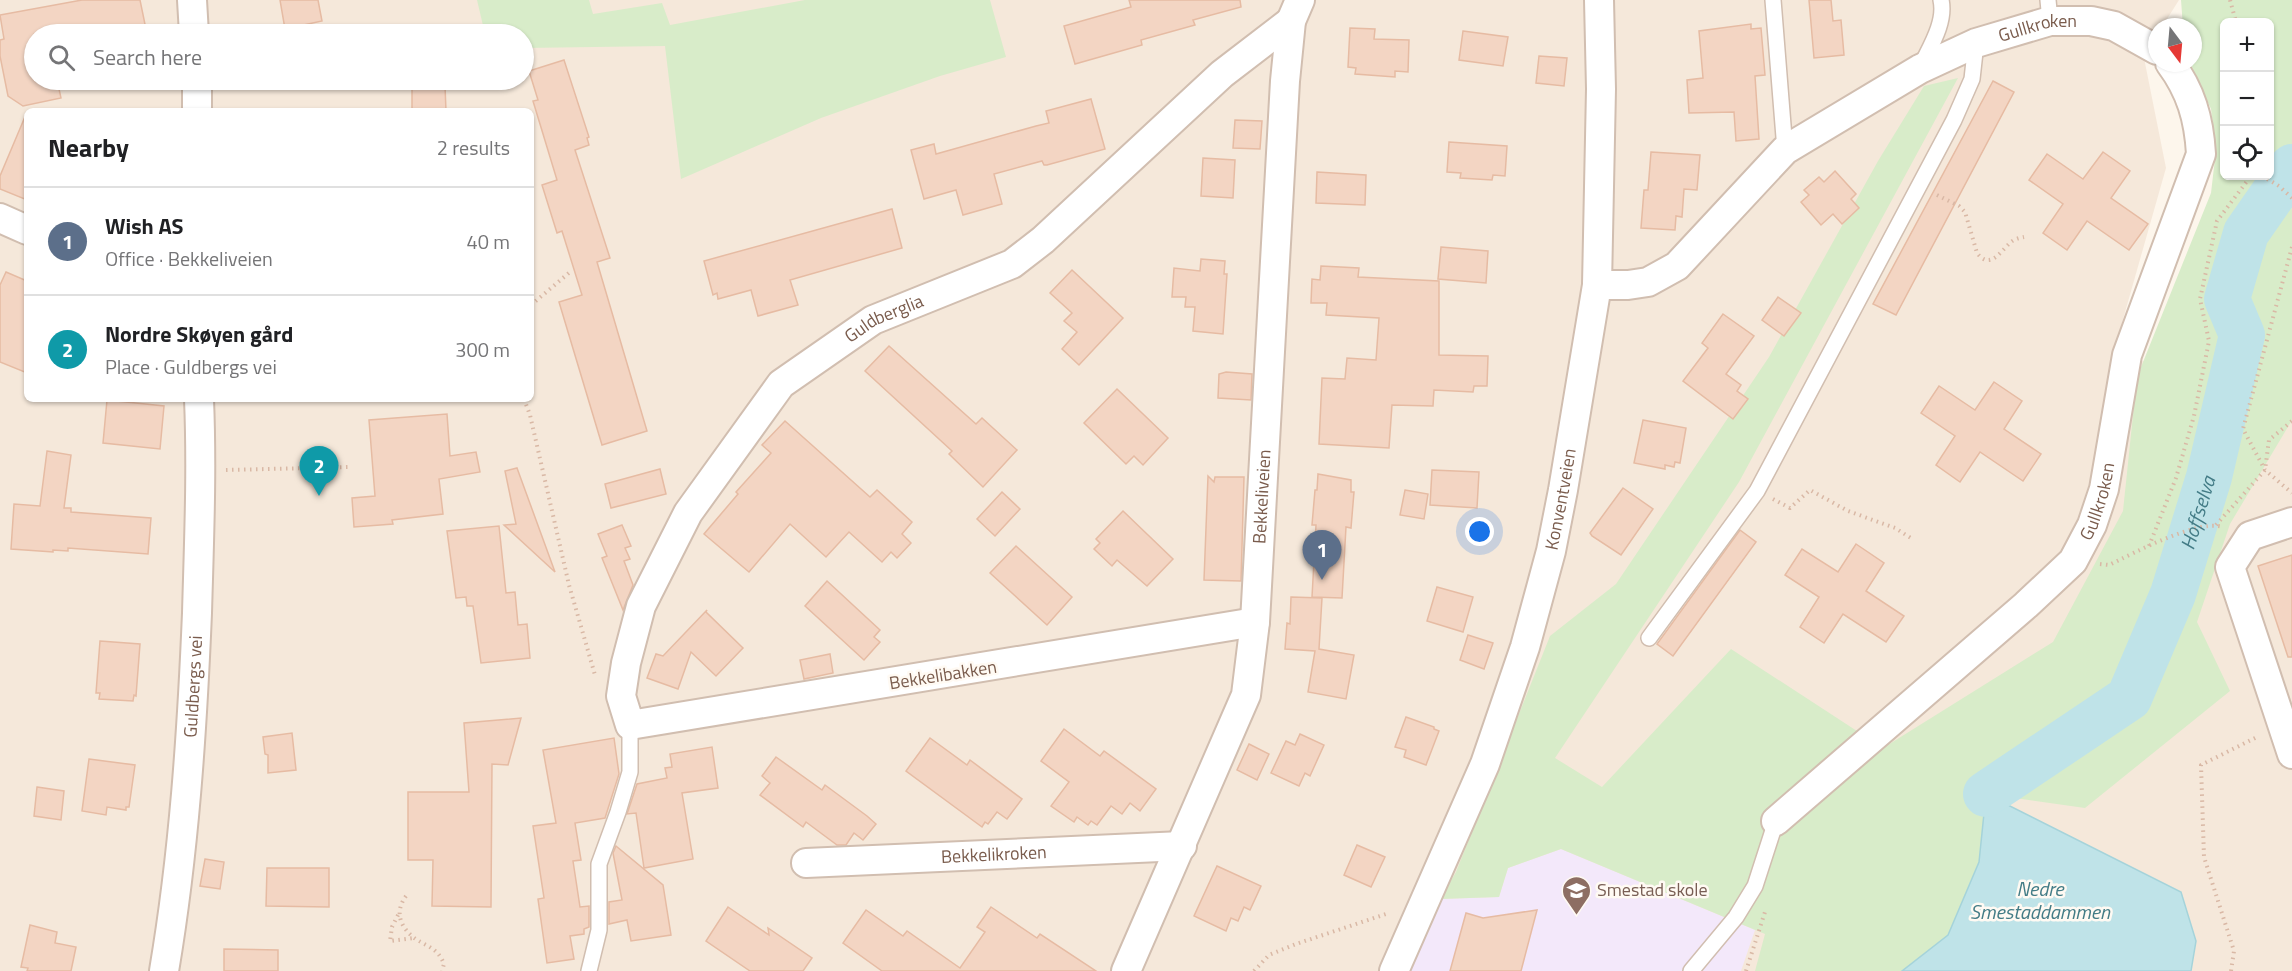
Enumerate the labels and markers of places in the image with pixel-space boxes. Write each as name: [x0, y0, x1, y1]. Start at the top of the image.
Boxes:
pin: 2: [300, 446, 338, 496]
pin: 1: [1302, 530, 1342, 580]
school or university icon: Smestad skole: [1560, 874, 1592, 916]
place label: Smestad skole: [1597, 876, 1708, 903]

